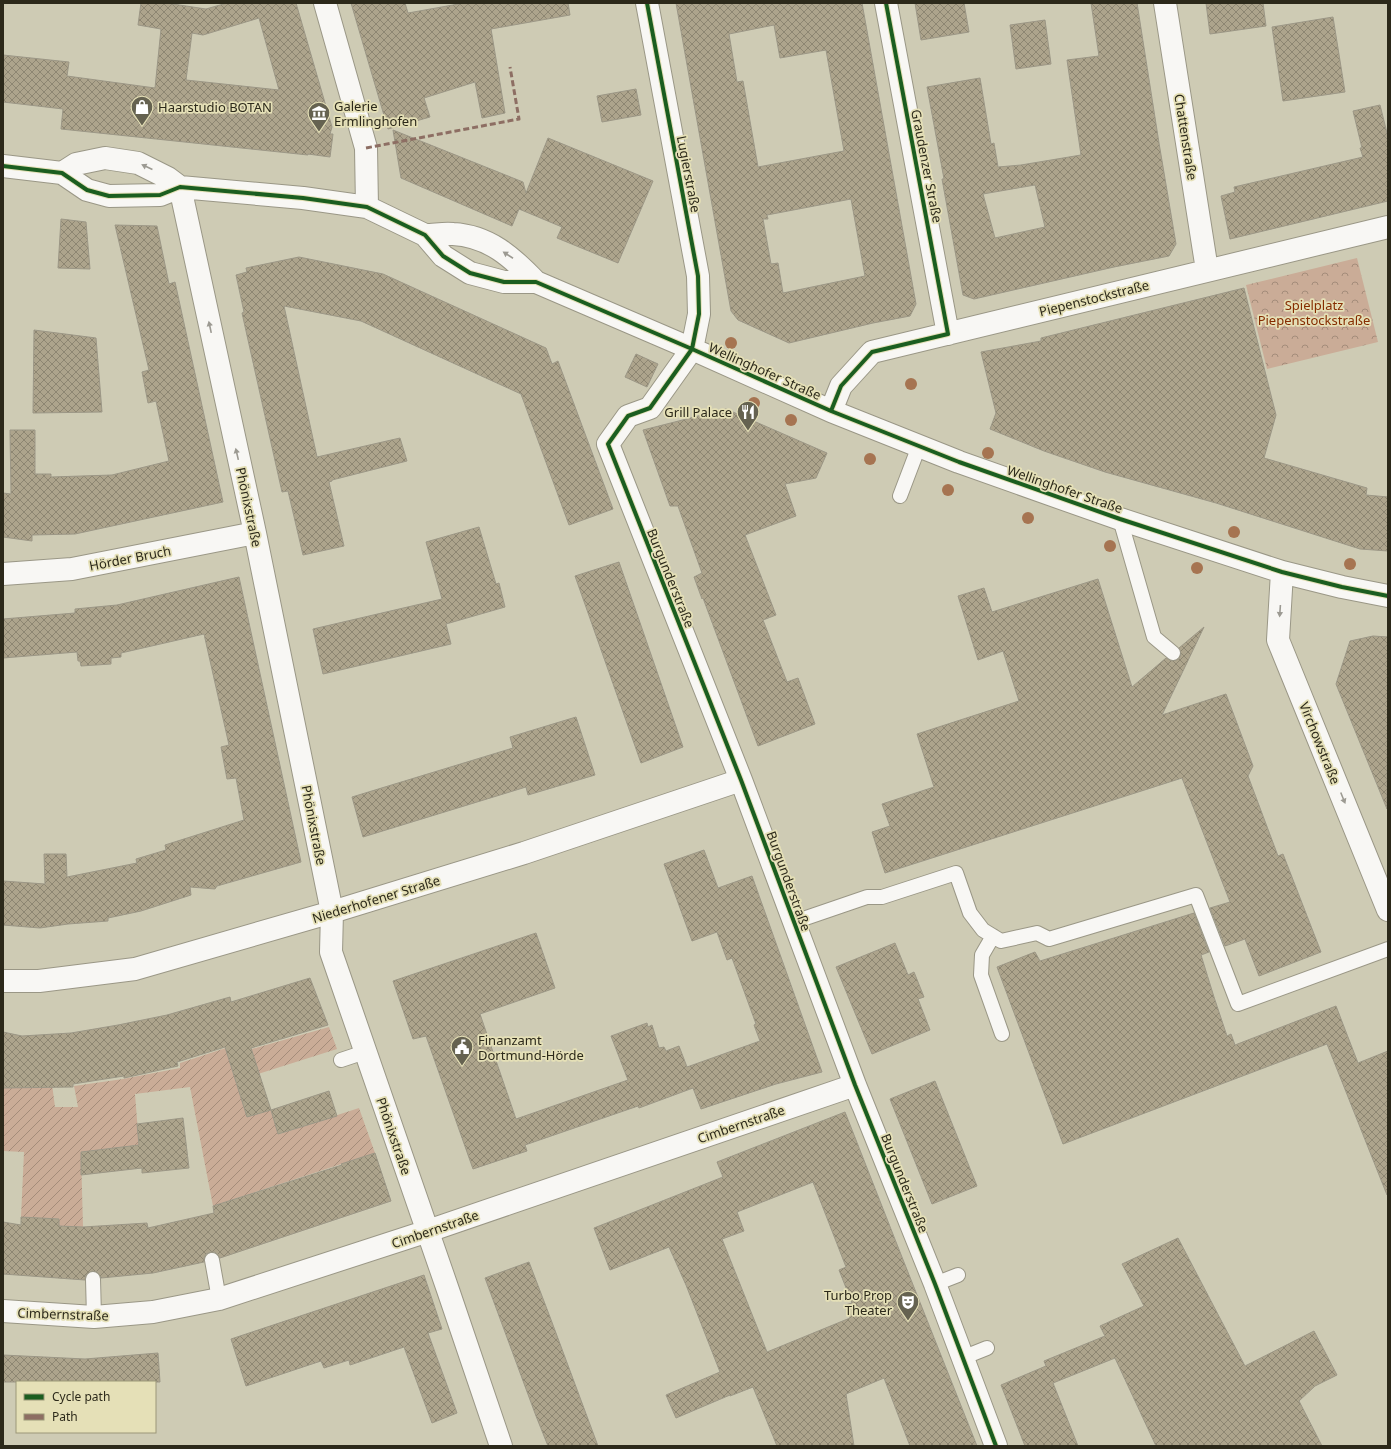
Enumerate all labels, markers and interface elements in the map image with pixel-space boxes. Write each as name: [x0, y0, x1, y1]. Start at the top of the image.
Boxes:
street label: Chattenstraße: [1170, 93, 1202, 181]
shop icon: Haarstudio BOTAN: [129, 94, 155, 127]
place label: Galerie Ermlinghofen: [334, 97, 417, 130]
place label: Haarstudio BOTAN: [158, 98, 272, 116]
museum icon: Galerie Ermlinghofen: [306, 100, 332, 133]
street label: Graudenzer Straße: [907, 108, 947, 224]
street label: Lugierstraße: [673, 134, 705, 214]
one-way arrow: [141, 164, 152, 170]
one-way arrow: [502, 252, 513, 259]
street label: Piepenstockstraße: [1037, 276, 1151, 320]
park label: Spielplatz Piepenstockstraße: [1258, 296, 1370, 329]
one-way arrow: [206, 321, 212, 333]
street label: Wellinghofer Straße: [706, 338, 824, 404]
restaurant icon: Grill Palace: [735, 399, 761, 432]
place label: Grill Palace: [664, 403, 732, 421]
one-way arrow: [234, 448, 240, 460]
street label: Wellinghofer Straße: [1005, 461, 1125, 517]
street label: Phönixstraße: [232, 466, 266, 548]
street label: Burgunderstraße: [643, 526, 699, 630]
street label: Hörder Bruch: [88, 541, 172, 575]
one-way arrow: [1277, 605, 1283, 618]
street label: Virchowstraße: [1295, 699, 1345, 787]
street label: Phönixstraße: [297, 784, 331, 866]
one-way arrow: [1340, 793, 1346, 805]
street label: Burgunderstraße: [763, 828, 815, 934]
street label: Niederhofener Straße: [310, 871, 442, 927]
place label: Finanzamt Dortmund-Hörde: [478, 1031, 584, 1064]
public building icon: Finanzamt Dortmund-Hörde: [449, 1034, 475, 1067]
street label: Phönixstraße: [372, 1095, 416, 1177]
street label: Cimbernstraße: [695, 1101, 787, 1147]
street label: Burgunderstraße: [877, 1131, 933, 1235]
street label: Cimbernstraße: [389, 1206, 481, 1252]
place label: Turbo Prop Theater: [824, 1286, 893, 1319]
theatre icon: Turbo Prop Theater: [895, 1289, 921, 1322]
street label: Cimbernstraße: [17, 1303, 109, 1325]
legend: [16, 1381, 156, 1433]
text: Cycle path: [52, 1388, 110, 1405]
text: Path: [52, 1408, 78, 1425]

